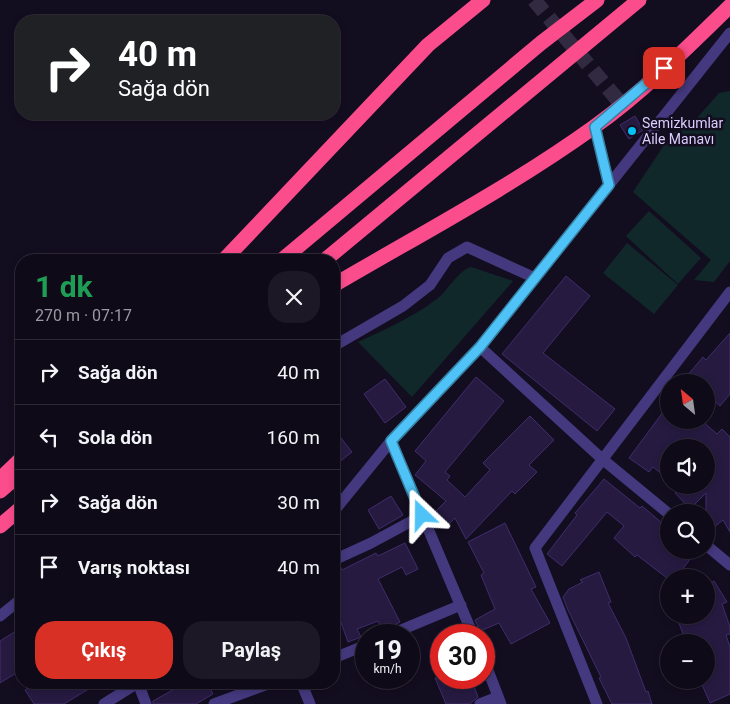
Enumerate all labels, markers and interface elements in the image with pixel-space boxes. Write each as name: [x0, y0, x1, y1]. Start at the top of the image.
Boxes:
text: 40 m: [118, 34, 197, 75]
icon: right: [35, 35, 100, 100]
pin: [643, 47, 685, 89]
icon: arrive: [650, 54, 678, 82]
text: Sağa dön: [118, 76, 210, 101]
place label: Semizkumlar Aile Manavı: [642, 115, 723, 147]
marker: Semizkumlar Aile Manavı: [626, 125, 638, 137]
text: 1 dk: [35, 269, 93, 304]
button: close: [268, 271, 320, 323]
text: 270 m · 07:17: [35, 306, 132, 325]
icon: right: [35, 358, 63, 386]
text: Sağa dön: [78, 361, 158, 384]
text: 40 m: [277, 361, 320, 384]
north arrow: [660, 374, 715, 429]
map controls: [660, 374, 715, 689]
icon: left: [35, 423, 63, 451]
text: Sola dön: [78, 426, 152, 449]
text: 160 m: [267, 426, 320, 449]
button: sound: [660, 439, 715, 494]
icon: right: [35, 488, 63, 516]
position arrow: [395, 488, 447, 540]
text: Sağa dön: [78, 491, 158, 514]
text: 30 m: [277, 491, 320, 514]
button: search: [660, 504, 715, 559]
icon: arrive: [35, 553, 63, 581]
text: Varış noktası: [78, 556, 190, 579]
text: 40 m: [277, 556, 320, 579]
button: +: [660, 569, 715, 624]
button: Çıkış: [35, 621, 173, 679]
button: Paylaş: [183, 621, 320, 679]
speed limit sign: 30: [430, 624, 495, 689]
button: −: [660, 634, 715, 689]
text: 19: [373, 636, 402, 665]
text: km/h: [373, 662, 402, 676]

